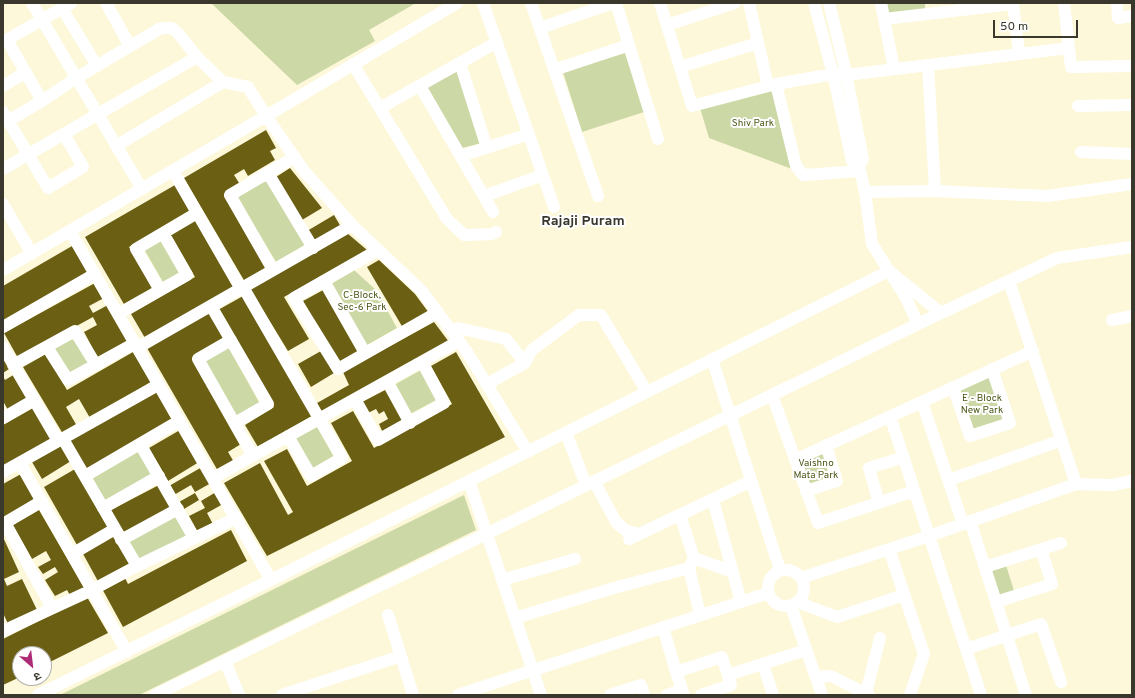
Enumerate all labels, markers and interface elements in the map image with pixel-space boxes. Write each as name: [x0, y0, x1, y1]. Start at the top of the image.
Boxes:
scale bar: [995, 12, 1080, 38]
text: 50 m: [1000, 19, 1028, 35]
park label: Shiv Park: [732, 118, 774, 130]
district label: Rajaji Puram: [541, 214, 625, 230]
park label: C-Block, Sec-6 Park: [337, 290, 387, 314]
park label: E - Block New Park: [961, 393, 1003, 416]
park label: Vaishno Mata Park: [794, 458, 838, 482]
north arrow: [12, 646, 52, 686]
text: उ: [31, 668, 43, 683]

